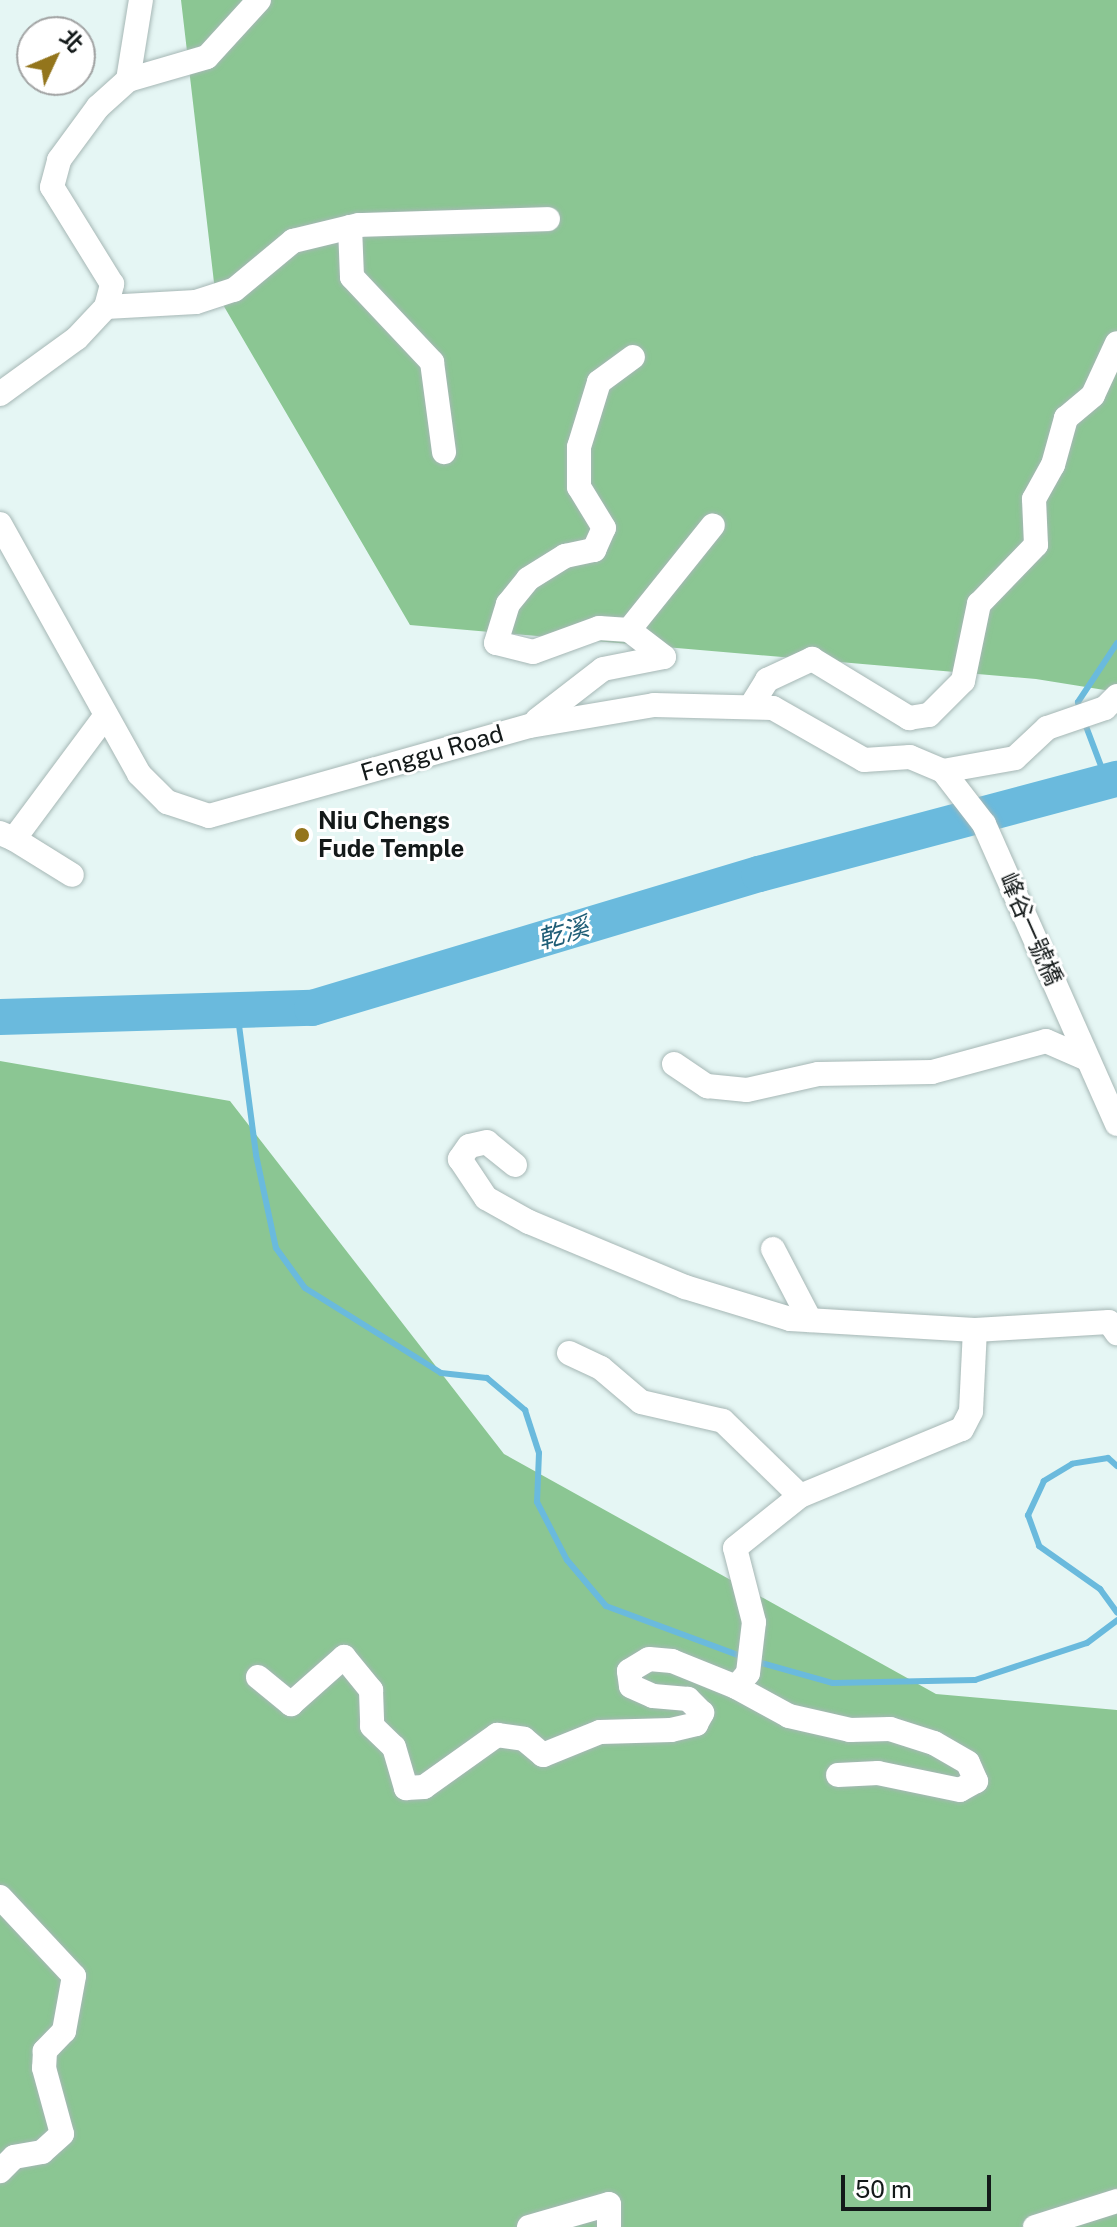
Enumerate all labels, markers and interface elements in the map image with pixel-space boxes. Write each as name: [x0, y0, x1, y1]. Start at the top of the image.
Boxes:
north arrow: [16, 16, 96, 96]
text: 北: [55, 24, 89, 58]
street label: Fenggu Road: [357, 719, 507, 787]
place label: Niu Chengs Fude Temple: [318, 807, 464, 863]
marker: Niu Chengs Fude Temple: [293, 826, 311, 844]
street label: 峰谷一號橋: [993, 868, 1069, 990]
water label: 乾溪: [534, 910, 592, 956]
scale bar: [845, 2159, 995, 2209]
text: 50 m: [855, 2175, 912, 2203]

